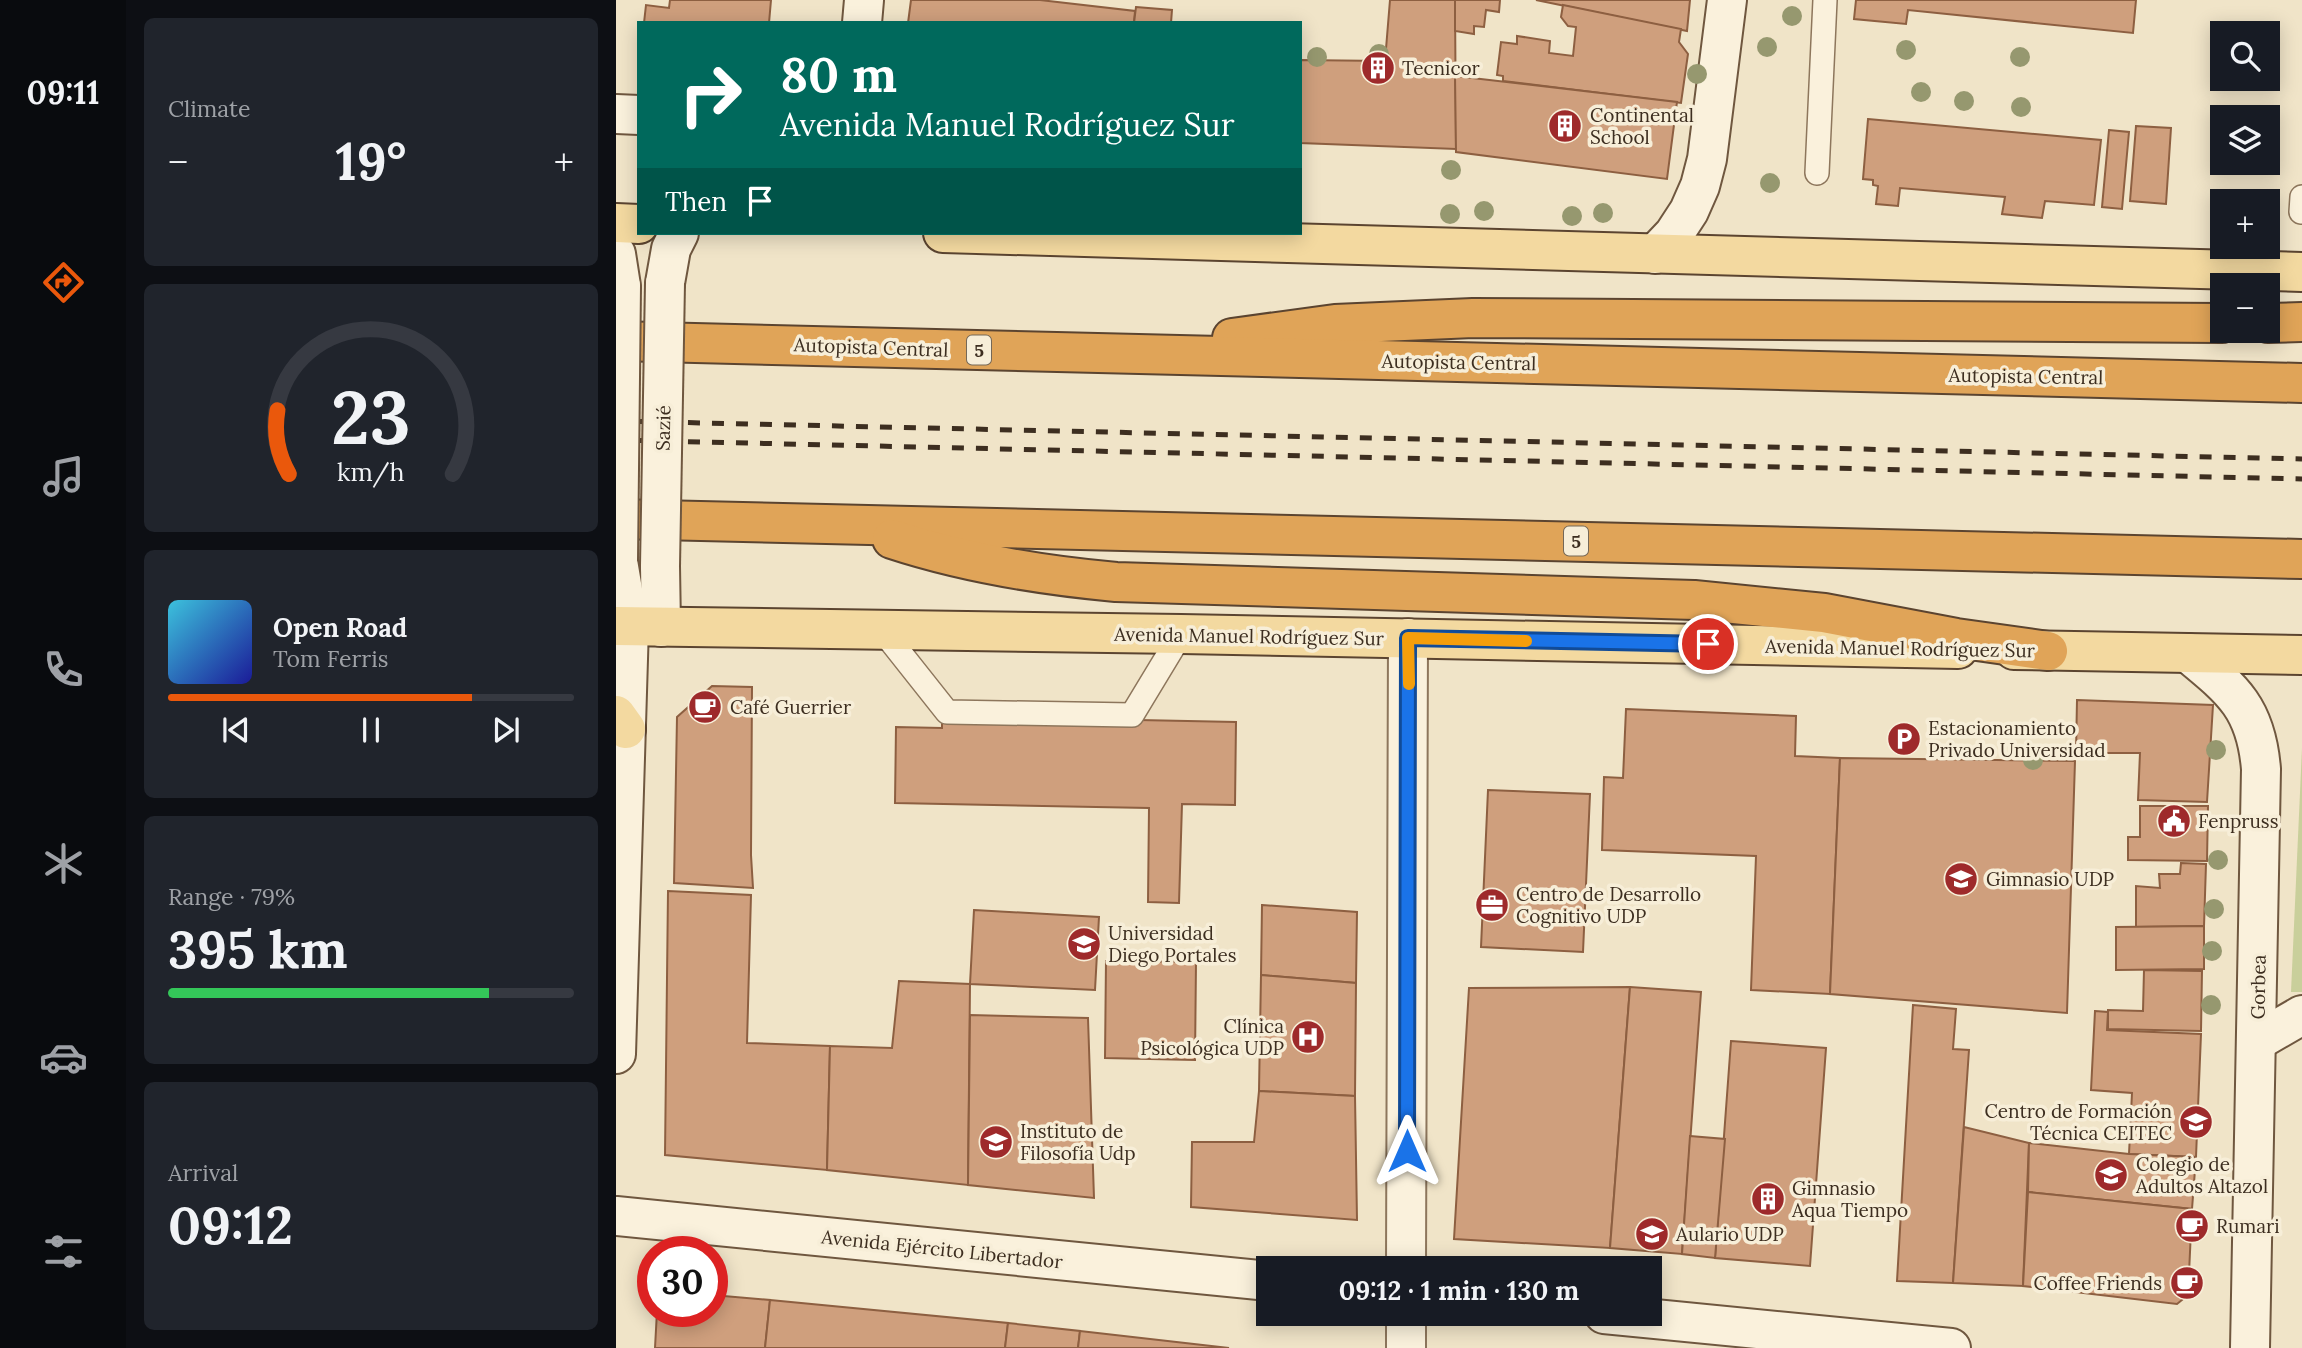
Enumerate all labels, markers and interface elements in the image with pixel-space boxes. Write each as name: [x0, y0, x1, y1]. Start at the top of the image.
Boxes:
map controls: [2210, 21, 2280, 343]
button: search: [2210, 21, 2280, 91]
text: 80 m: [780, 43, 897, 105]
icon: right: [665, 49, 756, 140]
building icon: Tecnicor: [1359, 49, 1397, 87]
place label: Tecnicor: [1402, 56, 1481, 80]
text: 09:11: [27, 72, 99, 113]
text: Climate: [168, 94, 250, 123]
place label: Continental School: [1590, 103, 1694, 149]
text: Avenida Manuel Rodríguez Sur: [780, 104, 1235, 145]
button: layers: [2210, 105, 2280, 175]
building icon: Continental School: [1546, 107, 1584, 145]
text: 19°: [336, 128, 406, 194]
text: −: [168, 138, 188, 186]
text: +: [554, 138, 574, 186]
icon: arrive: [741, 182, 779, 220]
text: Then: [665, 185, 727, 218]
button: +: [2210, 189, 2280, 259]
icon: directions: [39, 258, 88, 307]
button: −: [2210, 273, 2280, 343]
street label: Autopista Central: [792, 332, 949, 362]
road number: 5: [967, 336, 991, 364]
street label: Autopista Central: [1380, 349, 1537, 375]
street label: Autopista Central: [1947, 363, 2104, 389]
text: 23: [331, 371, 411, 464]
street label: Sazié: [651, 405, 675, 451]
icon: music: [39, 452, 88, 501]
text: km/h: [337, 456, 405, 488]
road number: 5: [1564, 526, 1588, 556]
text: Open Road: [273, 611, 407, 644]
pin: [1678, 614, 1738, 674]
street label: Avenida Manuel Rodríguez Sur: [1113, 622, 1385, 650]
icon: arrive: [1689, 625, 1727, 663]
street label: Avenida Manuel Rodríguez Sur: [1764, 634, 2036, 662]
text: Tom Ferris: [273, 644, 388, 673]
icon: phone: [39, 645, 88, 694]
cafe icon: Café Guerrier: [686, 688, 724, 726]
place label: Café Guerrier: [730, 695, 852, 719]
icon: previous: [217, 711, 255, 749]
icon: pause: [352, 711, 390, 749]
icon: next: [487, 711, 525, 749]
place label: Estacionamiento Privado Universidad: [1928, 716, 2106, 762]
parking icon: Estacionamiento Privado Universidad: [1885, 720, 1923, 758]
public building icon: Fenpruss: [2155, 802, 2193, 840]
place label: Fenpruss: [2198, 809, 2279, 833]
icon: climate: [39, 839, 88, 888]
school or university icon: Gimnasio UDP: [1942, 860, 1980, 898]
place label: Gimnasio UDP: [1986, 867, 2115, 891]
text: Range · 79%: [168, 882, 295, 911]
place label: Centro de Desarrollo Cognitivo UDP: [1516, 882, 1701, 928]
office icon: Centro de Desarrollo Cognitivo UDP: [1473, 886, 1511, 924]
text: 395 km: [168, 916, 348, 982]
place label: Universidad Diego Portales: [1108, 921, 1237, 967]
school or university icon: Universidad Diego Portales: [1065, 925, 1103, 963]
street label: Gorbea: [2245, 954, 2271, 1020]
place label: Clínica Psicológica UDP: [1140, 1014, 1284, 1060]
hospital icon: Clínica Psicológica UDP: [1289, 1018, 1327, 1056]
icon: car: [39, 1033, 88, 1082]
place label: Centro de Formación Técnica CEITEC: [1984, 1099, 2172, 1145]
school or university icon: Centro de Formación Técnica CEITEC: [2177, 1103, 2215, 1141]
position arrow: [1370, 1114, 1444, 1188]
place label: Instituto de Filosofía Udp: [1020, 1119, 1136, 1165]
school or university icon: Instituto de Filosofía Udp: [977, 1123, 1015, 1161]
place label: Colegio de Adultos Altazol: [2135, 1152, 2268, 1198]
school or university icon: Colegio de Adultos Altazol: [2092, 1156, 2130, 1194]
text: Arrival: [168, 1158, 238, 1187]
place label: Gimnasio Aqua Tiempo: [1791, 1176, 1908, 1222]
building icon: Gimnasio Aqua Tiempo: [1749, 1180, 1787, 1218]
text: 09:12: [168, 1192, 293, 1258]
cafe icon: Rumari: [2173, 1207, 2211, 1245]
place label: Rumari: [2216, 1214, 2280, 1238]
school or university icon: Aulario UDP: [1633, 1215, 1671, 1253]
place label: Aulario UDP: [1675, 1222, 1784, 1246]
street label: Avenida Ejército Libertador: [819, 1224, 1065, 1274]
icon: filters: [39, 1227, 88, 1276]
speed limit sign: 30: [637, 1236, 728, 1327]
cafe icon: Coffee Friends: [2168, 1264, 2206, 1302]
place label: Coffee Friends: [2033, 1271, 2162, 1295]
text: 09:12 · 1 min · 130 m: [1339, 1274, 1579, 1307]

